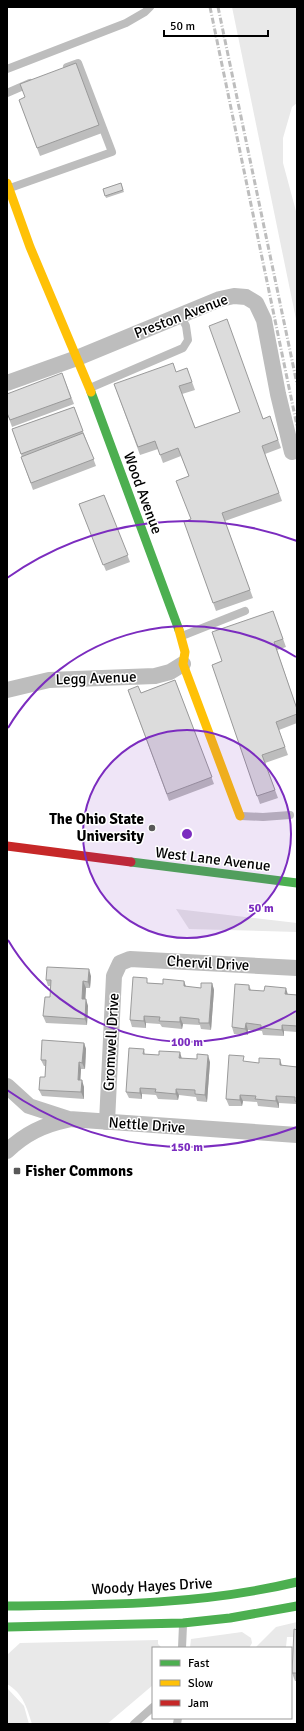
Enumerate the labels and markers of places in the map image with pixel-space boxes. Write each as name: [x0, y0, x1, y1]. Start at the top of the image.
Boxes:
place label: The Ohio State University: [49, 810, 145, 845]
marker: The Ohio State University: [147, 823, 157, 833]
centre of rings: [180, 827, 194, 841]
place label: Fisher Commons: [25, 1162, 133, 1180]
marker: Fisher Commons: [12, 1166, 22, 1176]

